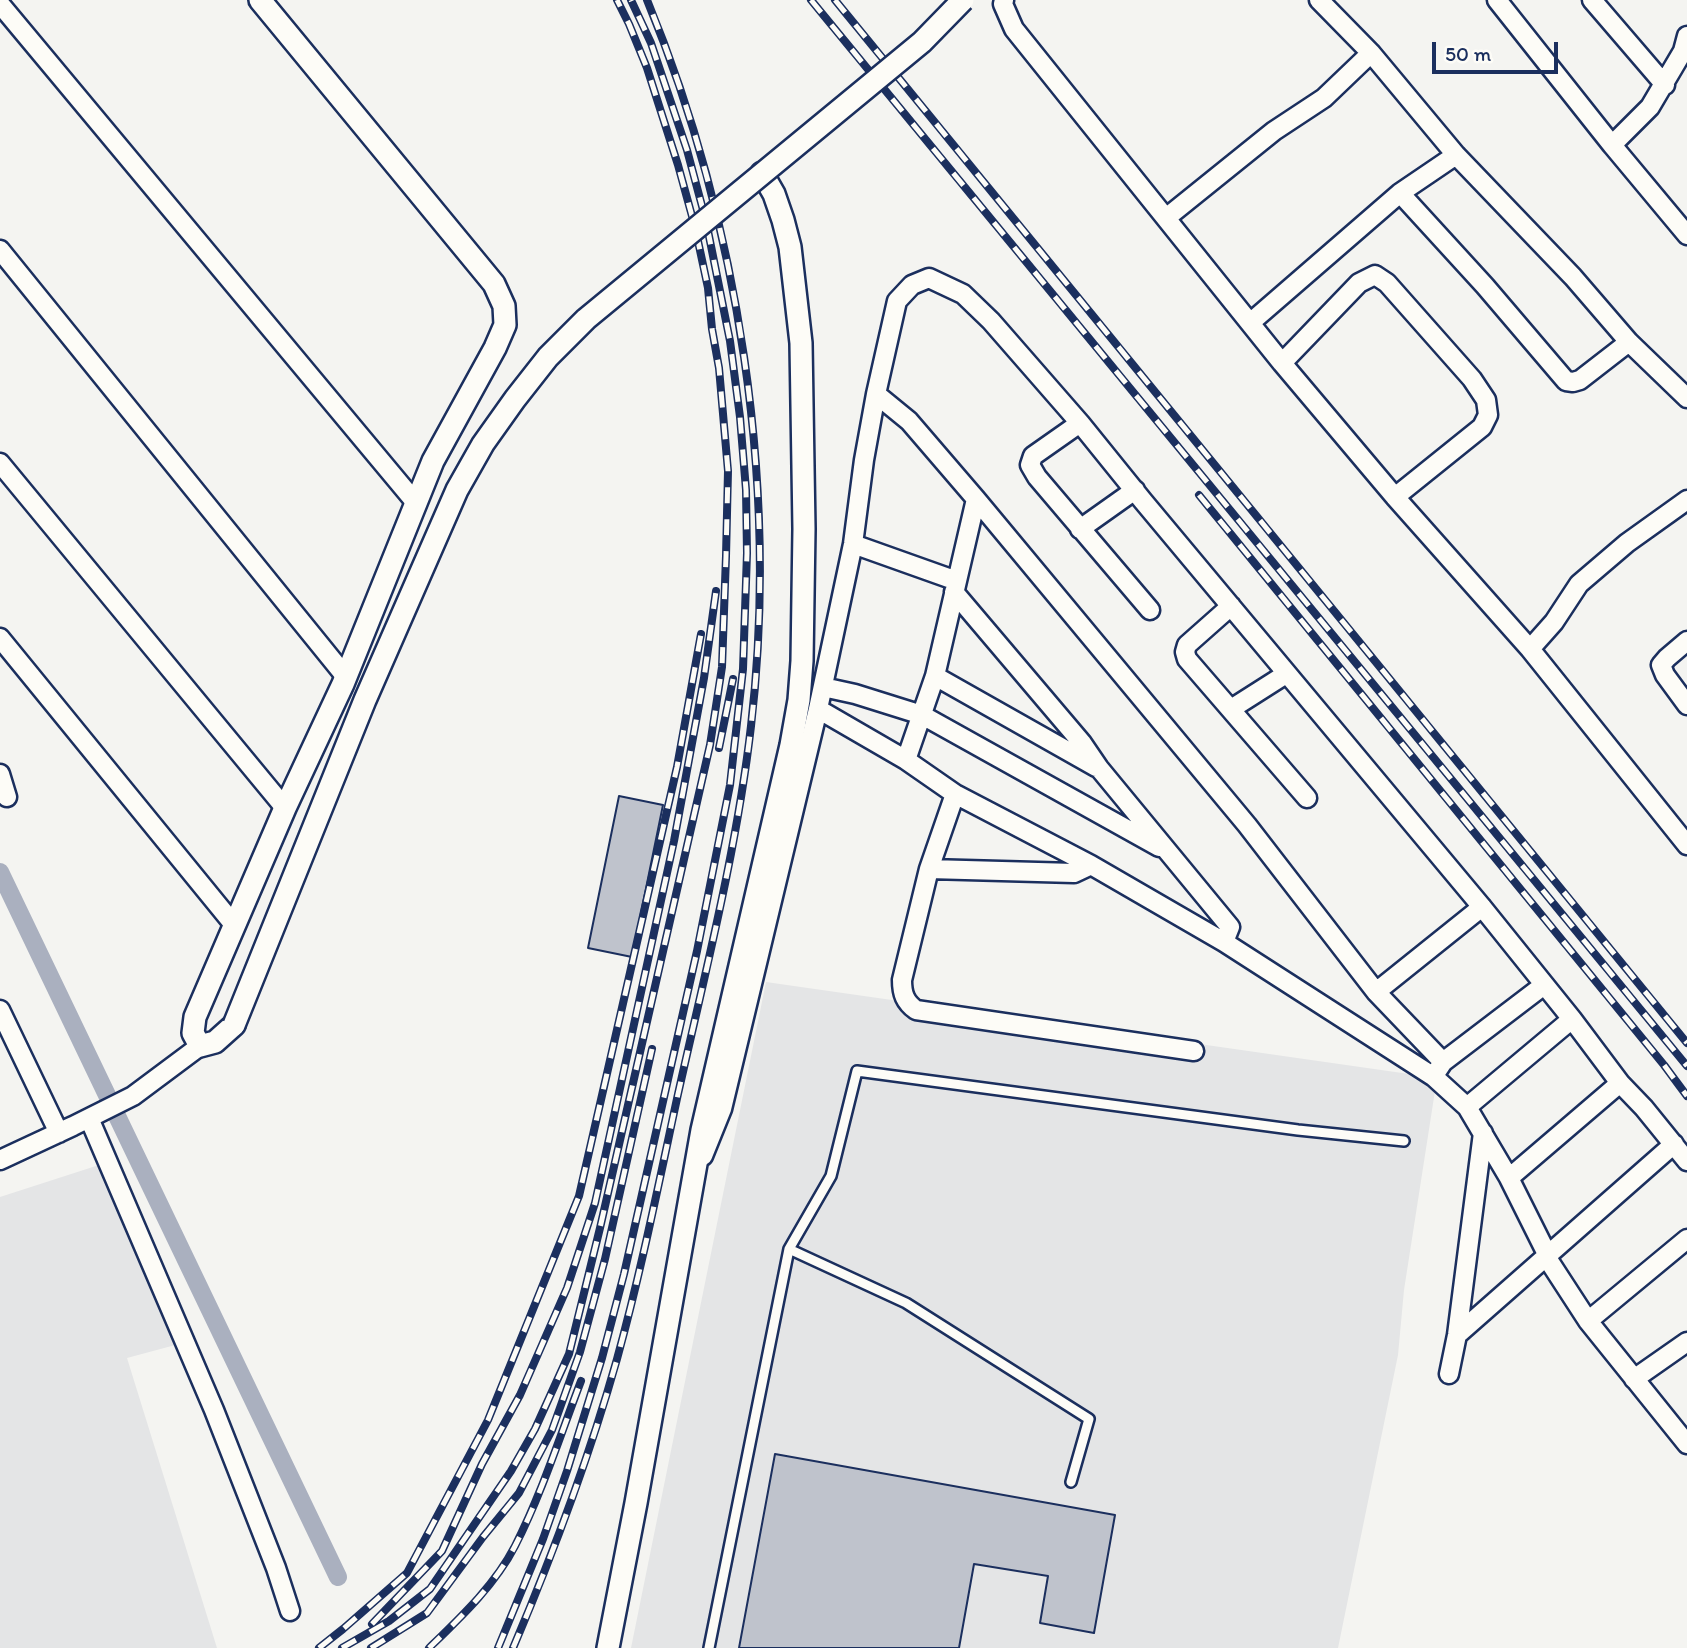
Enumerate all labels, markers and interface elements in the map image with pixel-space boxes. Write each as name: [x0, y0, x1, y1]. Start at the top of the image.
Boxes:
scale bar: [1435, 28, 1561, 72]
text: 50 m: [1445, 41, 1491, 66]

